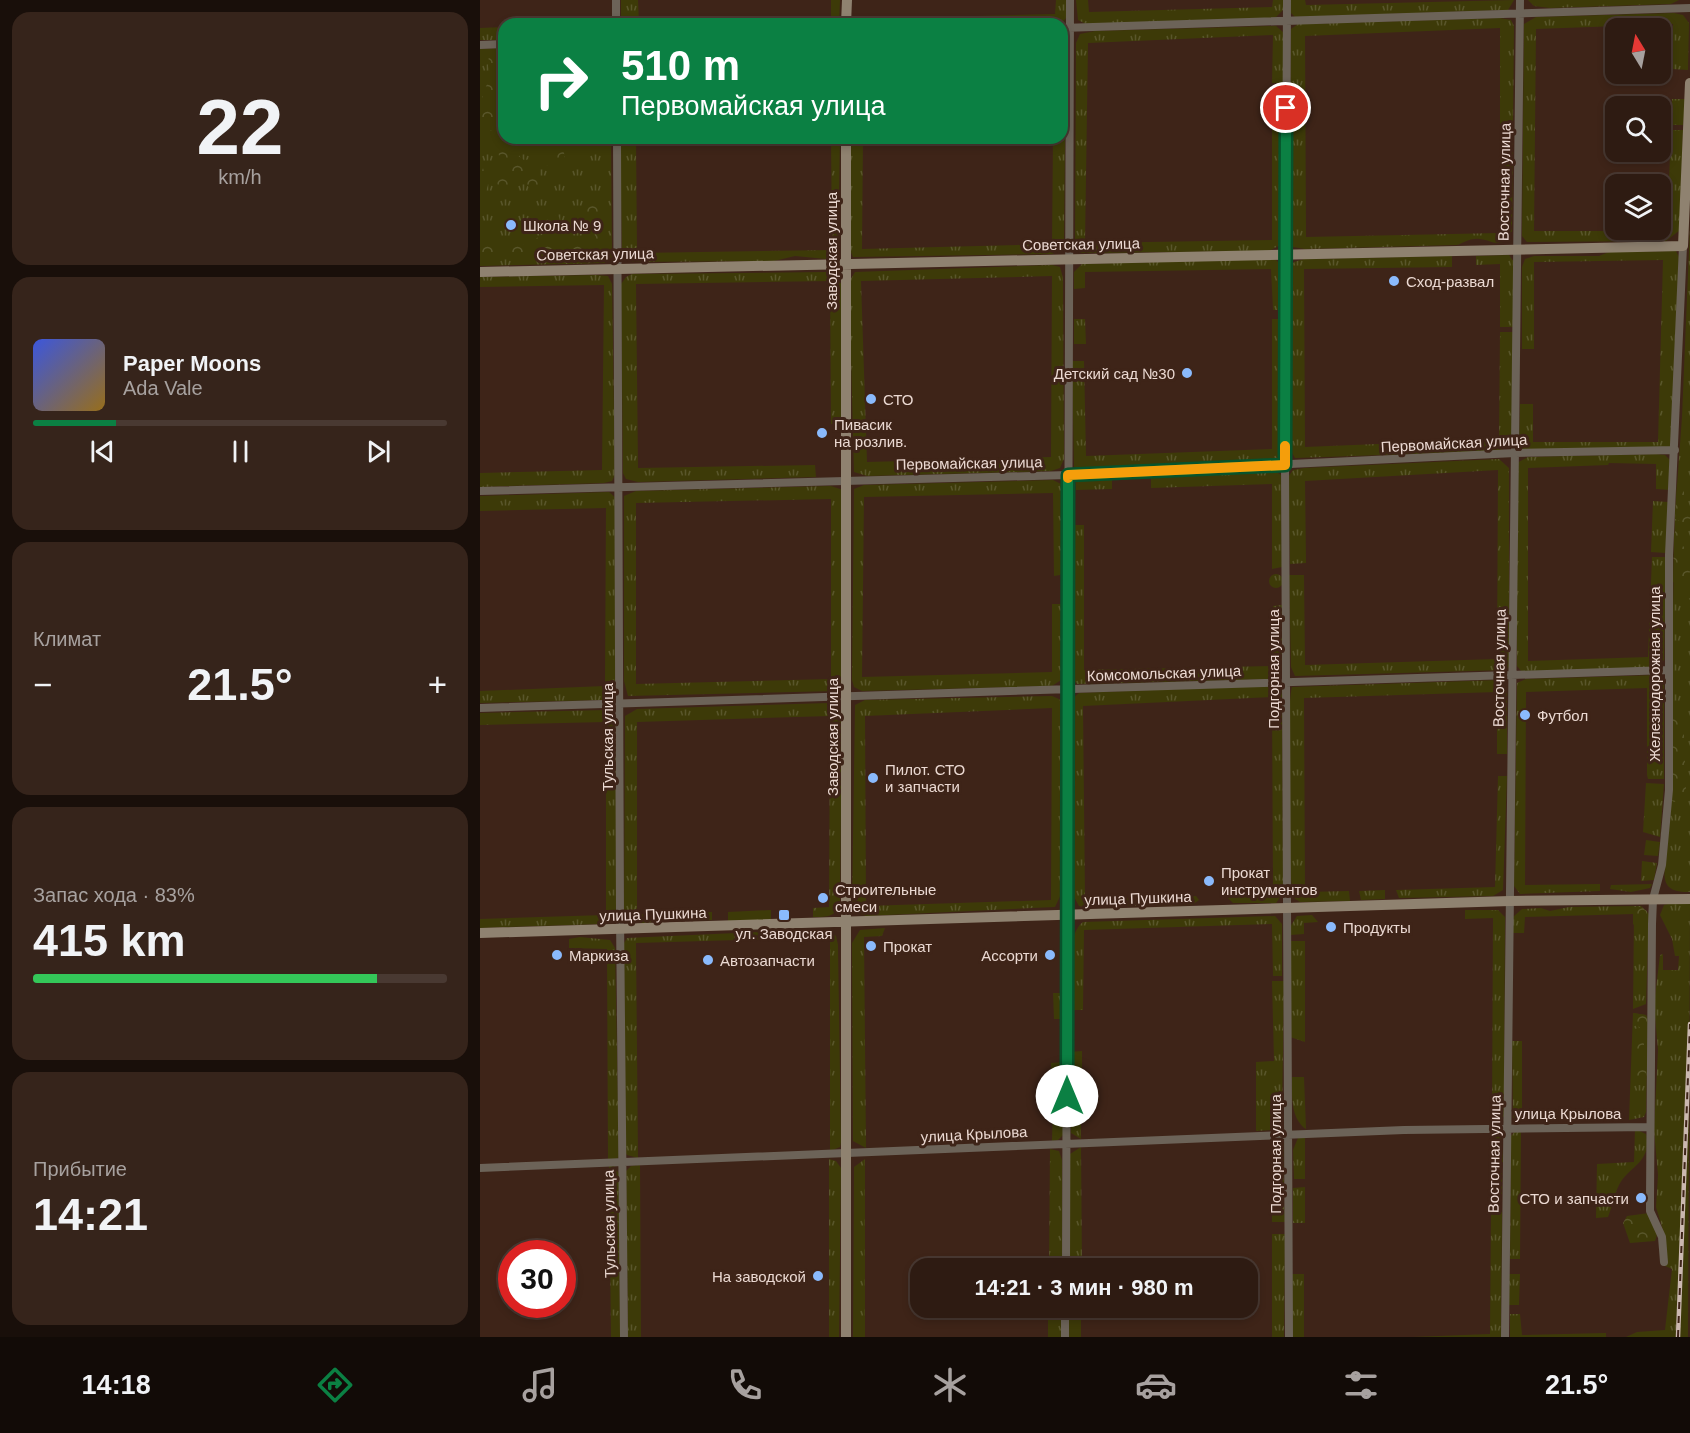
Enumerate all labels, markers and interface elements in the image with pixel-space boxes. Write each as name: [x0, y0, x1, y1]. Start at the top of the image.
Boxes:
north arrow: [1605, 18, 1671, 84]
map controls: [1605, 18, 1671, 240]
icon: right: [522, 42, 600, 120]
text: 510 m: [621, 42, 740, 89]
pin: [1260, 82, 1311, 133]
text: 22: [197, 83, 283, 171]
text: Первомайская улица: [621, 91, 885, 121]
icon: arrive: [1269, 91, 1302, 124]
button: search: [1605, 96, 1671, 162]
street label: Восточная улица: [1494, 122, 1514, 241]
text: km/h: [218, 166, 262, 188]
button: layers: [1605, 174, 1671, 240]
street label: Заводская улица: [823, 191, 840, 310]
place label: Школа № 9: [523, 217, 601, 234]
marker: Школа № 9: [504, 218, 518, 232]
street label: Советская улица: [1022, 234, 1141, 254]
street label: Советская улица: [536, 244, 655, 264]
place label: Сход-развал: [1406, 273, 1494, 290]
marker: Сход-развал: [1387, 274, 1401, 288]
text: Paper Moons: [123, 351, 261, 376]
place label: Детский сад №30: [1054, 365, 1175, 382]
marker: Детский сад №30: [1180, 366, 1194, 380]
text: Ada Vale: [123, 377, 203, 399]
place label: СТО: [883, 391, 914, 408]
marker: СТО: [864, 392, 878, 406]
place label: Пивасик на розлив.: [834, 416, 907, 450]
marker: Пивасик на розлив.: [815, 426, 829, 440]
street label: Первомайская улица: [1380, 431, 1528, 455]
icon: previous: [86, 435, 119, 468]
icon: pause: [224, 435, 257, 468]
icon: next: [362, 435, 395, 468]
street label: Первомайская улица: [895, 453, 1043, 473]
street label: Железнодорожная улица: [1646, 586, 1663, 762]
street label: Восточная улица: [1489, 608, 1509, 727]
street label: Подгорная улица: [1265, 609, 1282, 729]
text: Климат: [33, 628, 101, 650]
text: 21.5°: [187, 659, 293, 710]
street label: Комсомольская улица: [1086, 662, 1242, 684]
text: −: [33, 666, 52, 703]
text: +: [428, 666, 447, 703]
street label: Заводская улица: [824, 677, 841, 796]
street label: Тульская улица: [599, 682, 616, 791]
place label: Футбол: [1537, 707, 1588, 724]
marker: Футбол: [1518, 708, 1532, 722]
place label: Пилот. СТО и запчасти: [885, 761, 965, 795]
marker: Пилот. СТО и запчасти: [866, 771, 880, 785]
place label: Прокат инструментов: [1221, 864, 1318, 898]
marker: Прокат инструментов: [1202, 874, 1216, 888]
place label: Строительные смеси: [835, 881, 936, 915]
text: Запас хода · 83%: [33, 884, 195, 906]
street label: улица Пушкина: [1084, 888, 1193, 908]
marker: Строительные смеси: [816, 891, 830, 905]
street label: улица Пушкина: [599, 904, 708, 924]
marker: ул. Заводская: [777, 908, 791, 922]
text: 415 km: [33, 915, 186, 966]
place label: Продукты: [1343, 919, 1411, 936]
marker: Продукты: [1324, 920, 1338, 934]
place label: ул. Заводская: [735, 925, 833, 942]
place label: Прокат: [883, 938, 932, 955]
marker: Прокат: [864, 939, 878, 953]
place label: Маркиза: [569, 947, 629, 964]
place label: Ассорти: [981, 947, 1038, 964]
marker: Маркиза: [550, 948, 564, 962]
marker: Ассорти: [1043, 948, 1057, 962]
place label: Автозапчасти: [720, 952, 815, 969]
marker: Автозапчасти: [701, 953, 715, 967]
position arrow: [1035, 1064, 1099, 1128]
street label: Подгорная улица: [1267, 1094, 1284, 1214]
street label: Восточная улица: [1484, 1094, 1504, 1213]
street label: улица Крылова: [1515, 1105, 1622, 1122]
street label: улица Крылова: [920, 1123, 1028, 1145]
text: Прибытие: [33, 1158, 127, 1180]
street label: Тульская улица: [600, 1169, 618, 1278]
text: 14:21: [33, 1189, 148, 1240]
place label: СТО и запчасти: [1520, 1190, 1629, 1207]
marker: СТО и запчасти: [1634, 1191, 1648, 1205]
speed limit sign: 30: [498, 1240, 576, 1318]
place label: На заводской: [712, 1268, 806, 1285]
marker: На заводской: [811, 1269, 825, 1283]
text: 14:21 · 3 мин · 980 m: [974, 1275, 1194, 1300]
icon: directions: [314, 1364, 356, 1406]
icon: music: [519, 1364, 561, 1406]
icon: phone: [724, 1364, 766, 1406]
icon: climate: [929, 1364, 971, 1406]
icon: car: [1135, 1364, 1177, 1406]
icon: filters: [1340, 1364, 1382, 1406]
text: 14:18: [82, 1370, 151, 1400]
text: 21.5°: [1545, 1370, 1608, 1400]

